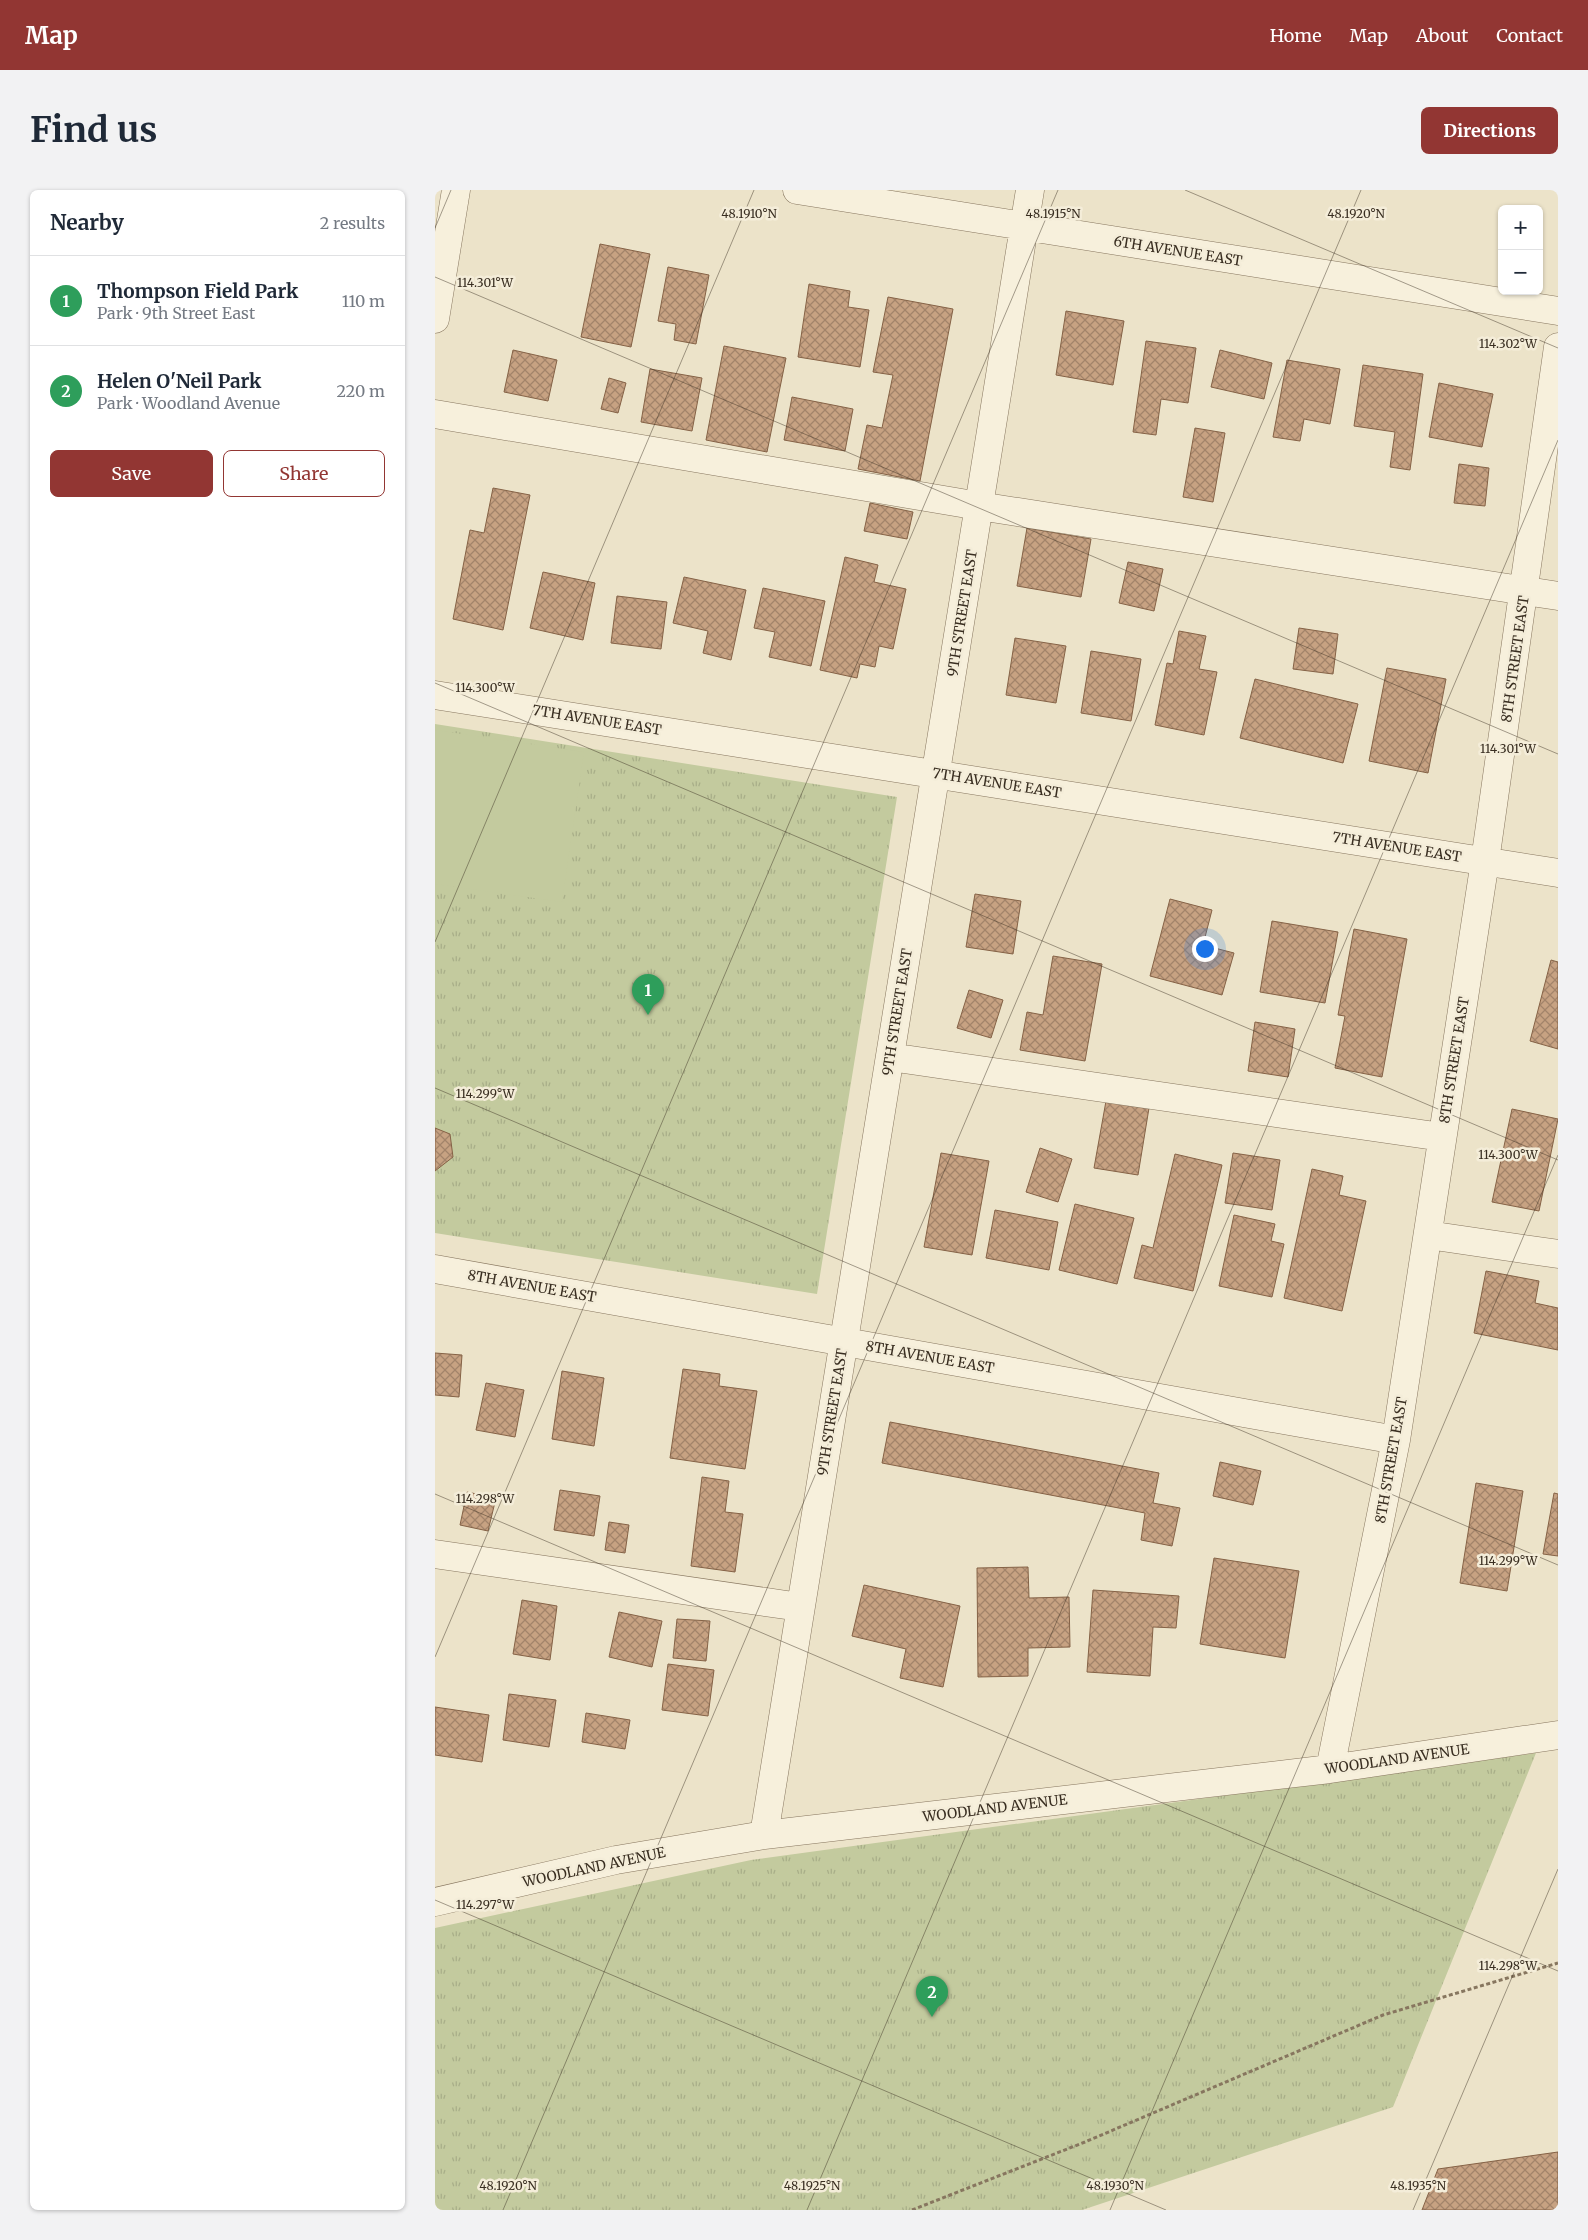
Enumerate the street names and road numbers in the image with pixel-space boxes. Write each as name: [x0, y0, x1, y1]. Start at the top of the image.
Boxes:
street label: 6TH AVENUE EAST: [1112, 232, 1244, 270]
street label: 9TH STREET EAST: [943, 548, 981, 678]
street label: 8TH STREET EAST: [1497, 594, 1533, 724]
street label: 7TH AVENUE EAST: [531, 701, 663, 739]
street label: 7TH AVENUE EAST: [931, 764, 1063, 802]
street label: 7TH AVENUE EAST: [1331, 828, 1463, 866]
street label: 9TH STREET EAST: [878, 947, 916, 1077]
street label: 8TH STREET EAST: [1435, 995, 1473, 1125]
street label: 8TH AVENUE EAST: [466, 1266, 598, 1306]
street label: 8TH AVENUE EAST: [864, 1337, 996, 1377]
street label: 9TH STREET EAST: [813, 1347, 851, 1477]
street label: 8TH STREET EAST: [1371, 1395, 1411, 1525]
street label: WOODLAND AVENUE: [1323, 1740, 1470, 1778]
street label: WOODLAND AVENUE: [921, 1790, 1068, 1826]
street label: WOODLAND AVENUE: [520, 1843, 667, 1891]

